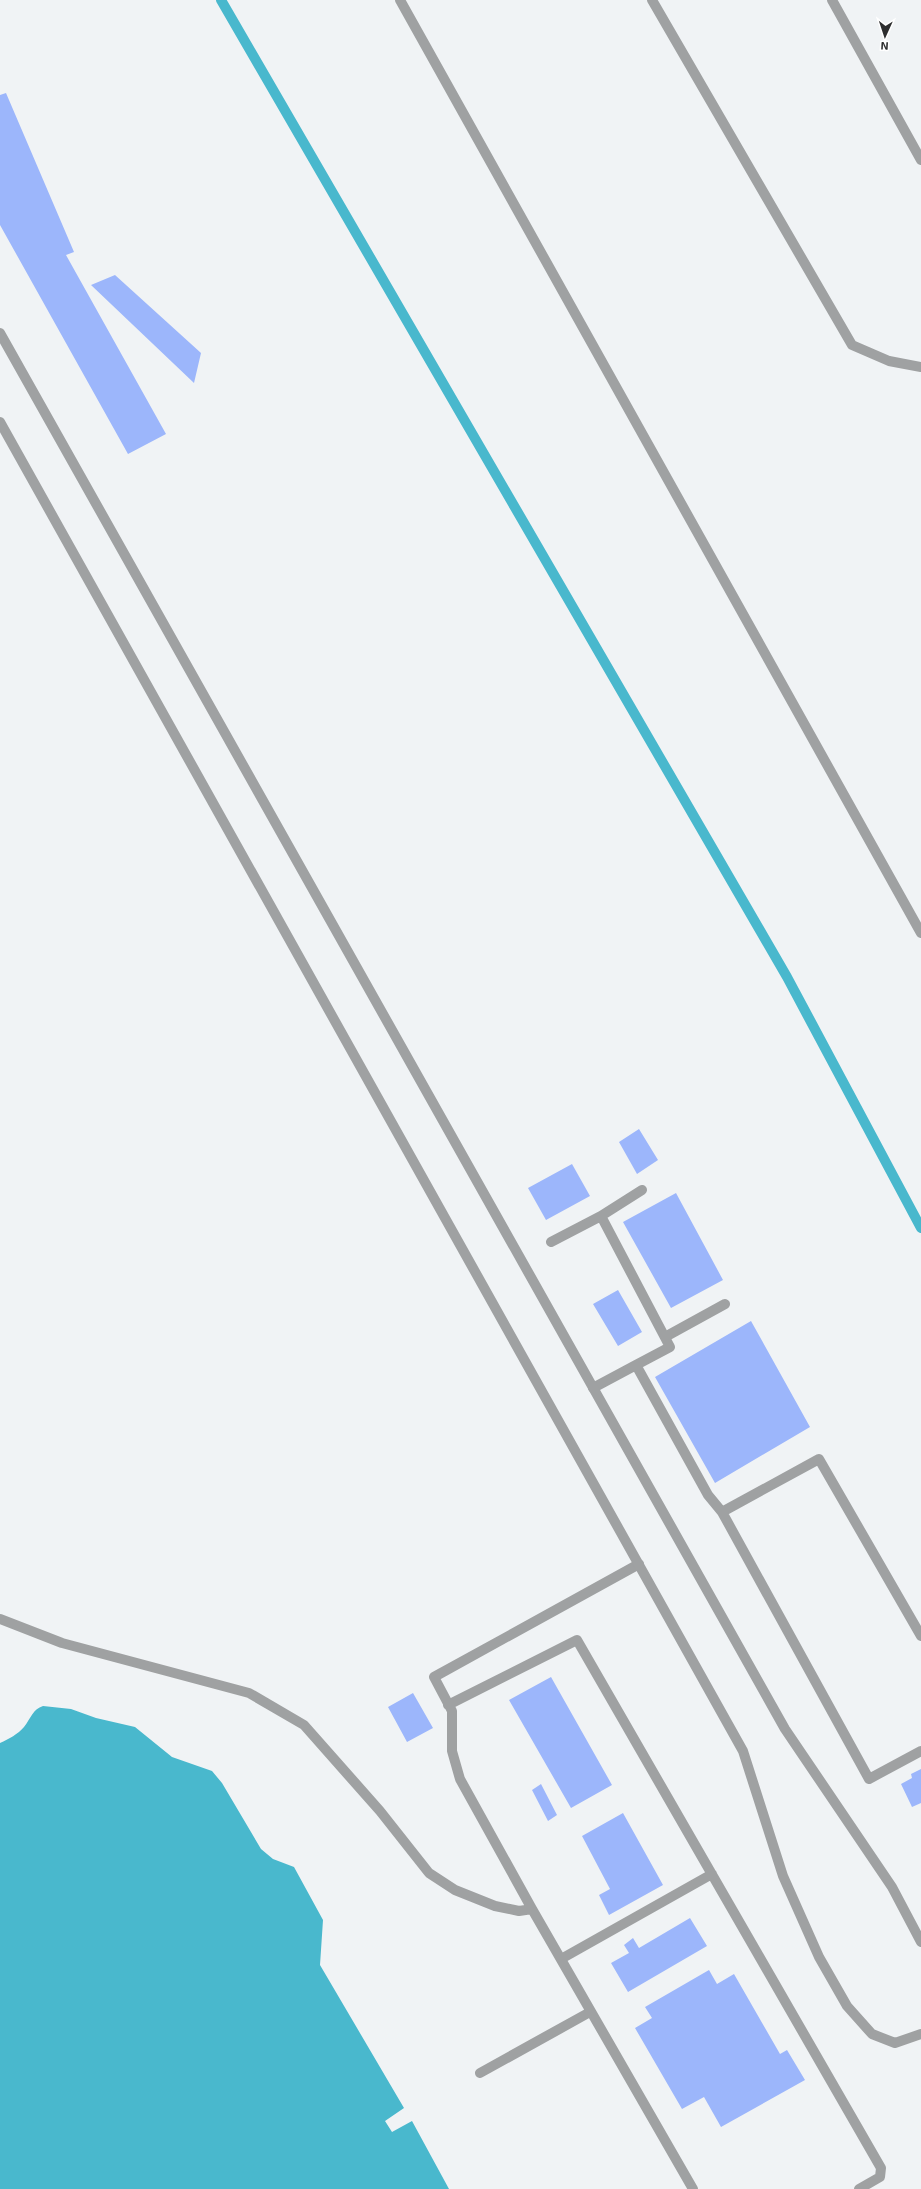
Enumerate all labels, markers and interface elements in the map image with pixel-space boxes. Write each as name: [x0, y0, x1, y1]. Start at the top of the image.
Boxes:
north arrow: [865, 16, 905, 56]
text: N: [880, 40, 889, 53]

